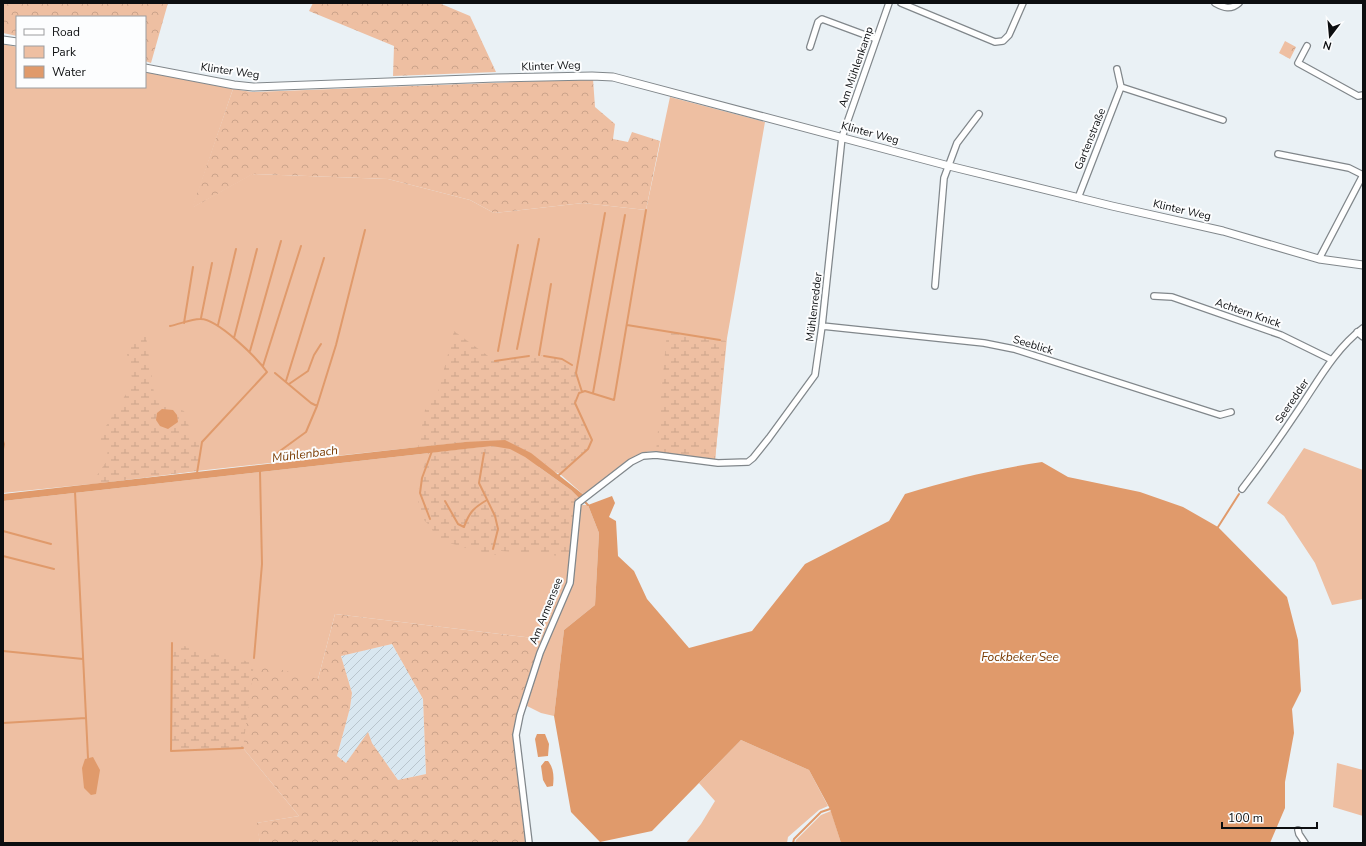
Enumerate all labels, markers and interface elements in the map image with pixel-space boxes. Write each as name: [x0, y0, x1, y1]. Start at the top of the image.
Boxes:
legend: [16, 16, 146, 88]
north arrow: [1310, 16, 1350, 56]
text: Road: [52, 24, 80, 40]
street label: Am Mühlenkamp: [835, 25, 877, 109]
text: N: [1321, 37, 1333, 53]
text: Park: [52, 44, 77, 60]
street label: Klinter Weg: [521, 57, 581, 75]
street label: Klinter Weg: [200, 59, 260, 83]
text: Water: [52, 64, 86, 80]
street label: Gartenstraße: [1071, 106, 1109, 172]
street label: Klinter Weg: [840, 118, 900, 148]
street label: Klinter Weg: [1152, 196, 1212, 224]
street label: Mühlenredder: [802, 272, 826, 342]
street label: Achtern Knick: [1213, 295, 1283, 331]
street label: Seeblick: [1011, 332, 1055, 358]
street label: Seeredder: [1272, 376, 1312, 426]
water label: Mühlenbach: [271, 442, 339, 466]
street label: Am Armensee: [526, 575, 566, 647]
water label: Fockbeker See: [981, 649, 1059, 665]
scale bar: [1222, 804, 1317, 830]
text: 100 m: [1228, 810, 1263, 826]

